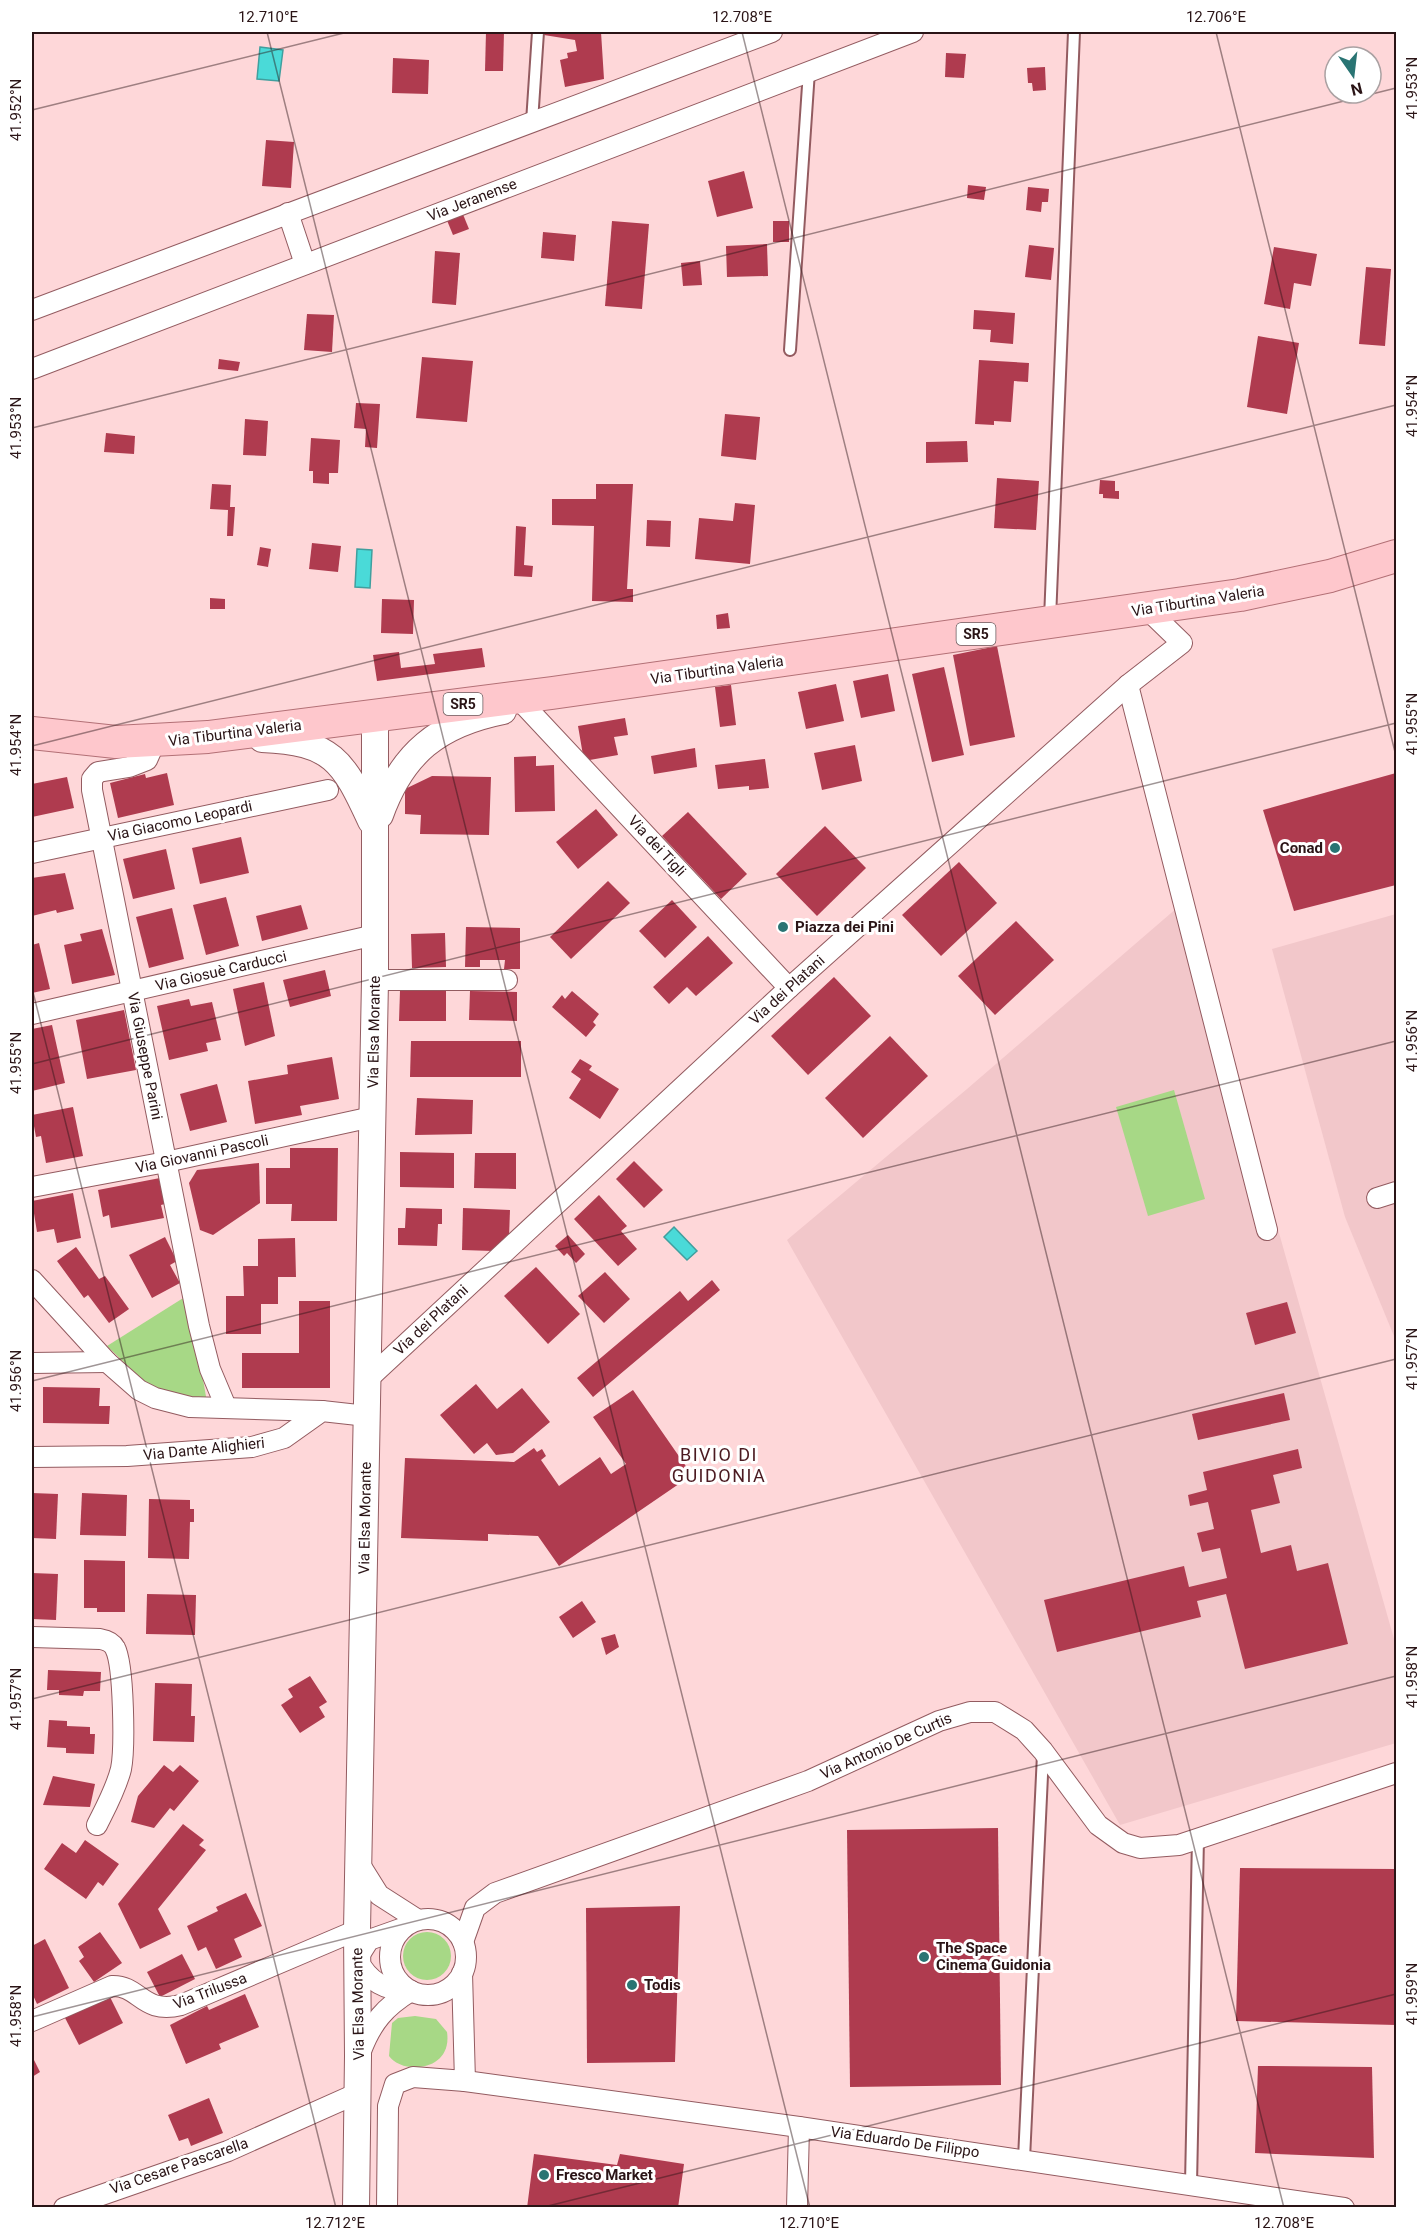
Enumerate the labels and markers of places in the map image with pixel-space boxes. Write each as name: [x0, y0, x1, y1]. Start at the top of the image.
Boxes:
place label: Conad: [1280, 839, 1323, 857]
marker: Conad: [1328, 841, 1342, 855]
place label: Piazza dei Pini: [795, 918, 894, 936]
marker: Piazza dei Pini: [776, 920, 790, 934]
place label: The Space Cinema Guidonia: [936, 1939, 1051, 1974]
marker: The Space Cinema Guidonia: [917, 1950, 931, 1964]
place label: Todis: [644, 1976, 681, 1994]
marker: Todis: [625, 1978, 639, 1992]
place label: Fresco Market: [556, 2166, 653, 2184]
marker: Fresco Market: [537, 2168, 551, 2182]

